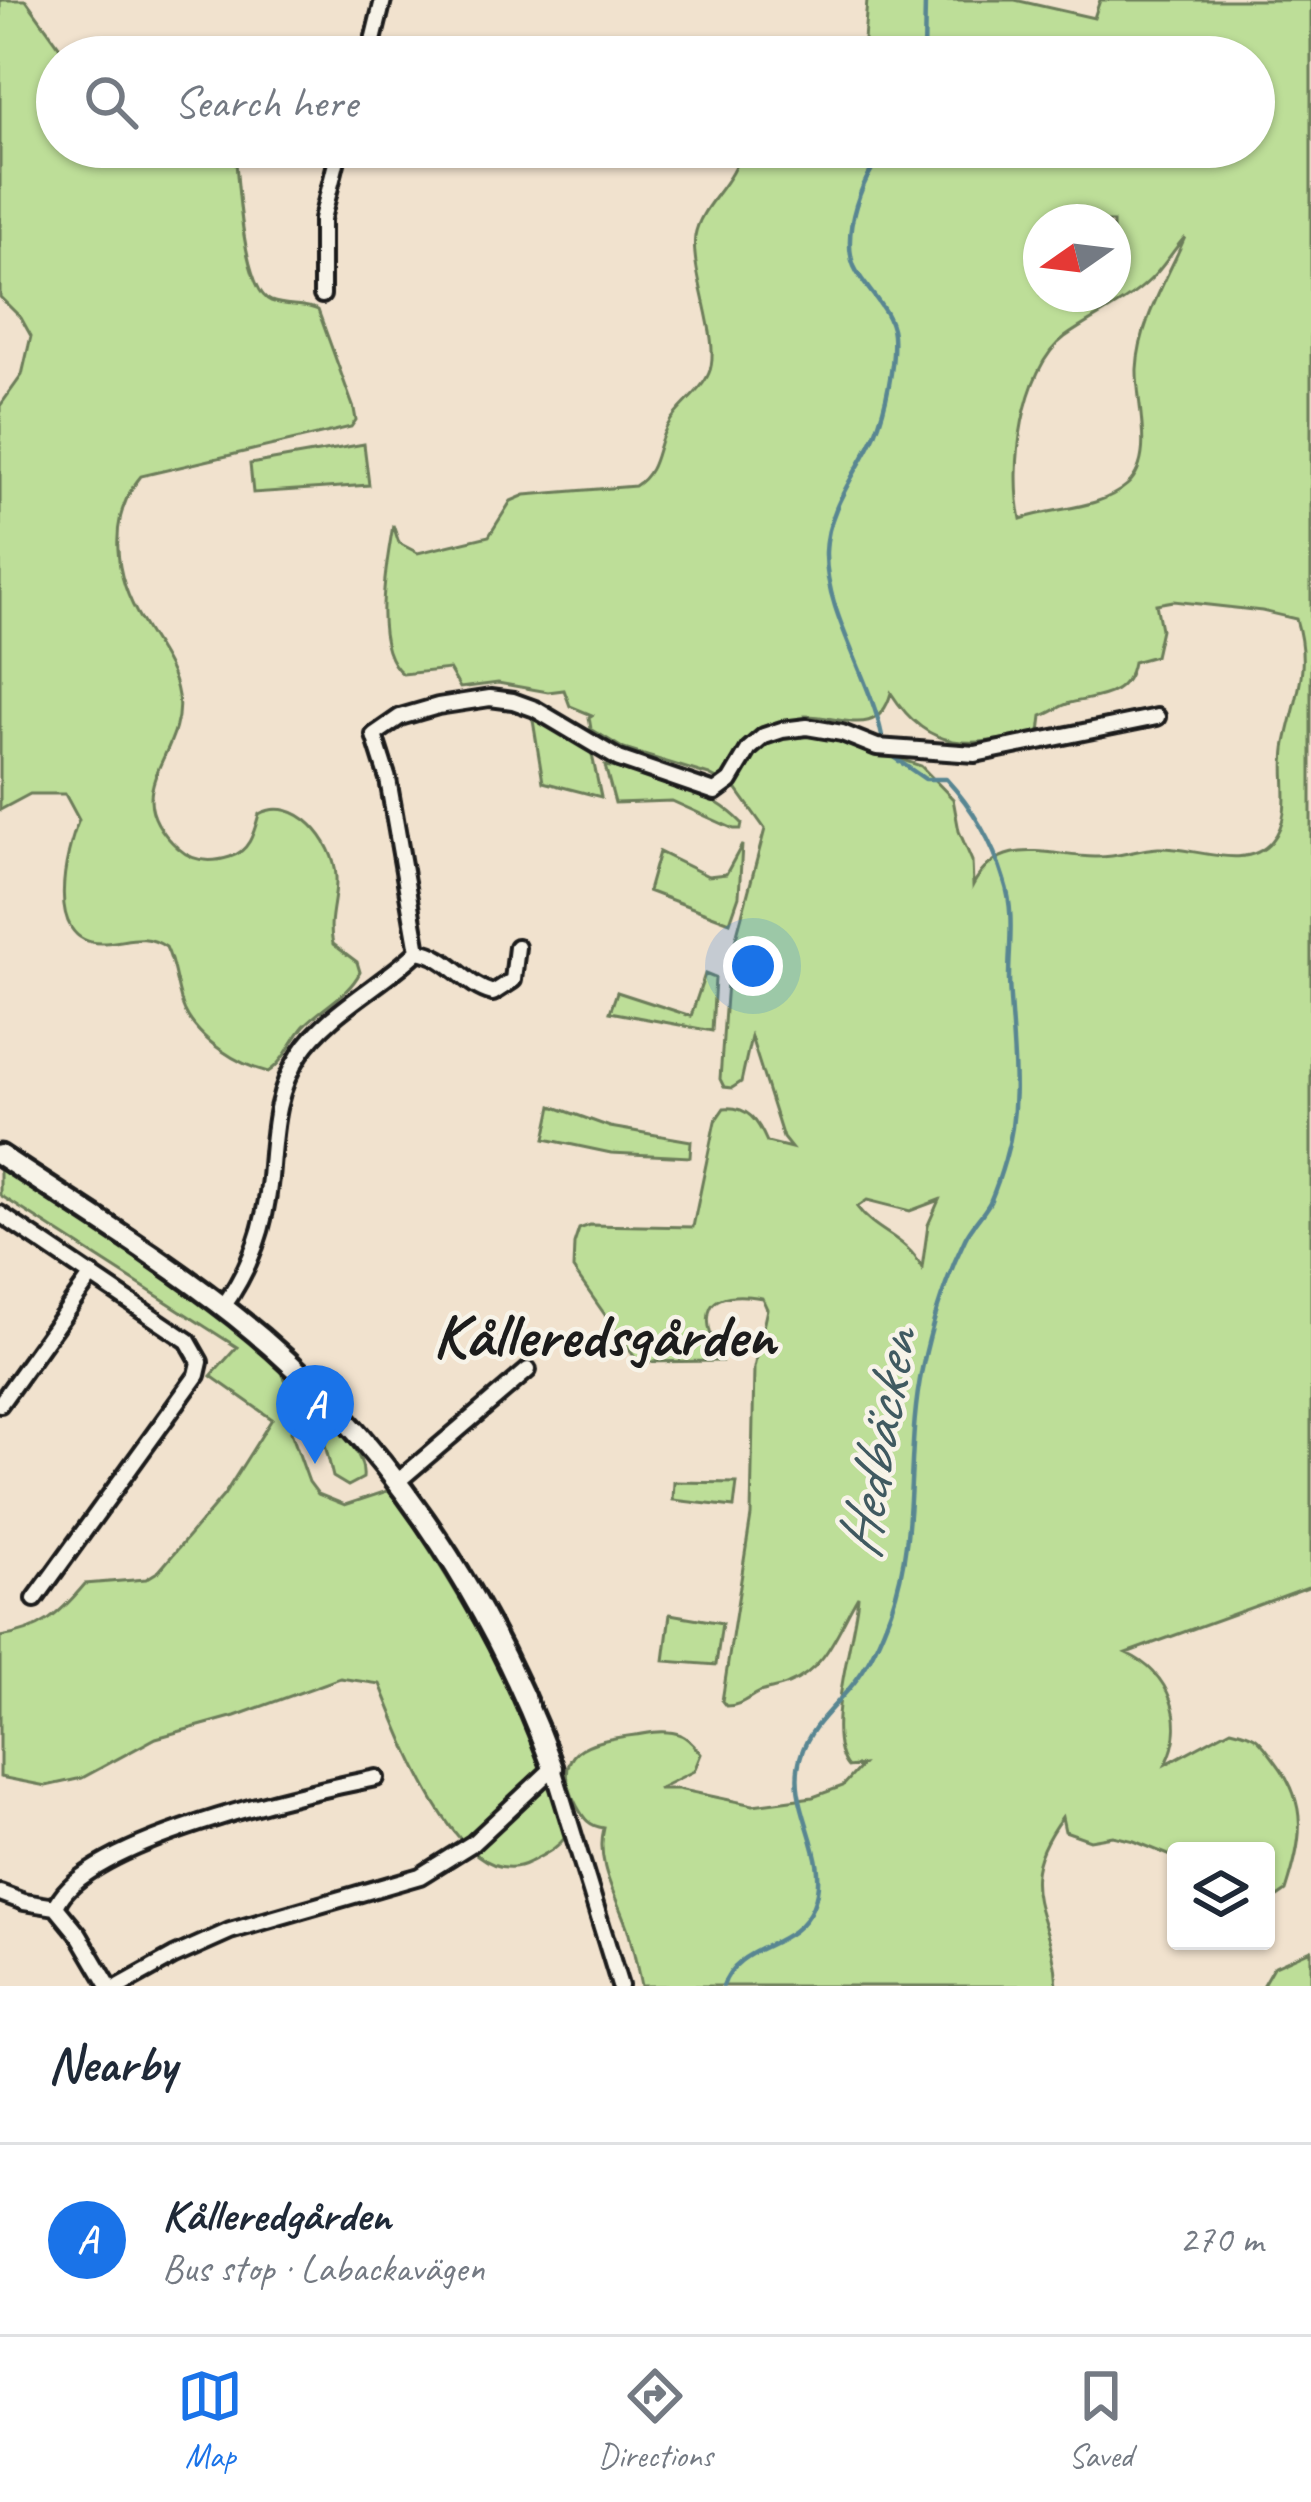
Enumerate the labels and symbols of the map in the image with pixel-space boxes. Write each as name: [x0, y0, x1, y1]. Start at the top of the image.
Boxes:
north arrow: [1023, 204, 1131, 312]
your location: [723, 936, 783, 996]
district label: Kålleredsgården: [433, 1296, 779, 1375]
water label: Hedbäcken: [818, 1318, 937, 1564]
pin: A: [276, 1365, 354, 1464]

